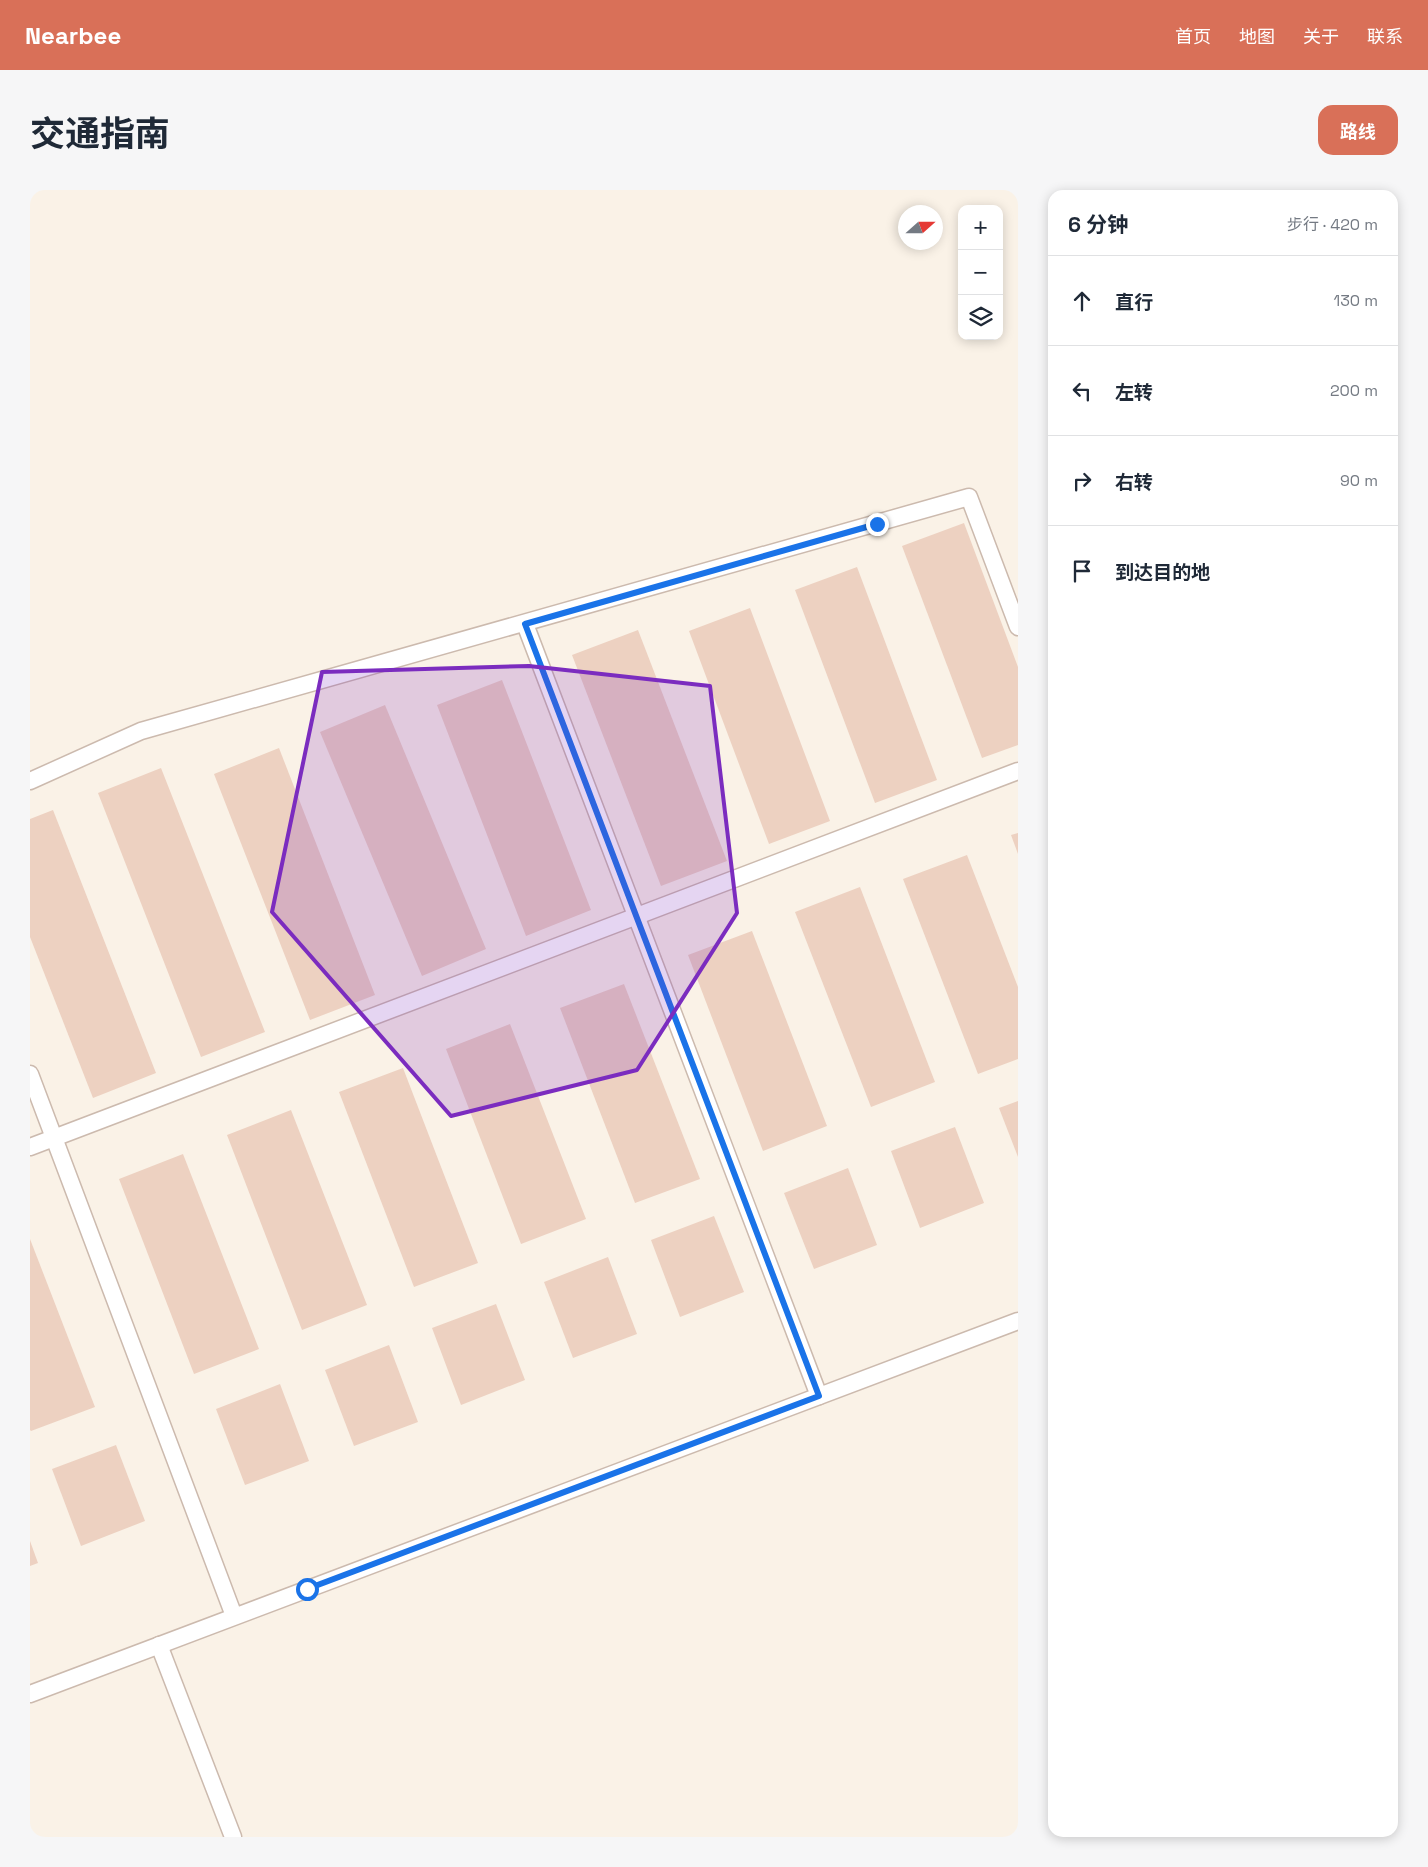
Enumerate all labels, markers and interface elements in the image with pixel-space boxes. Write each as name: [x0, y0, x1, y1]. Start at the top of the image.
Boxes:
text: Nearbee: [25, 20, 121, 51]
text: 首页: [1175, 25, 1211, 48]
text: 地图: [1239, 25, 1275, 48]
text: 关于: [1303, 25, 1339, 48]
text: 联系: [1367, 25, 1403, 48]
button: 路线: [1318, 105, 1398, 155]
text: 交通指南: [30, 112, 170, 156]
north arrow: [898, 205, 943, 250]
map controls: [958, 205, 1003, 340]
button: +: [958, 205, 1003, 250]
text: 6 分钟: [1068, 211, 1128, 238]
text: 步行 · 420 m: [1287, 214, 1378, 235]
button: −: [958, 250, 1003, 295]
icon: ahead: [1068, 287, 1096, 315]
text: 直行: [1115, 290, 1153, 315]
text: 130 m: [1334, 290, 1378, 311]
button: layers: [958, 295, 1003, 340]
icon: left: [1068, 377, 1096, 405]
text: 左转: [1115, 380, 1153, 405]
text: 200 m: [1330, 380, 1378, 401]
icon: right: [1068, 467, 1096, 495]
text: 右转: [1115, 470, 1153, 495]
text: 90 m: [1340, 470, 1378, 491]
route end: [866, 513, 889, 536]
icon: arrive: [1068, 557, 1096, 585]
text: 到达目的地: [1115, 560, 1210, 585]
route start: [296, 1578, 319, 1601]

